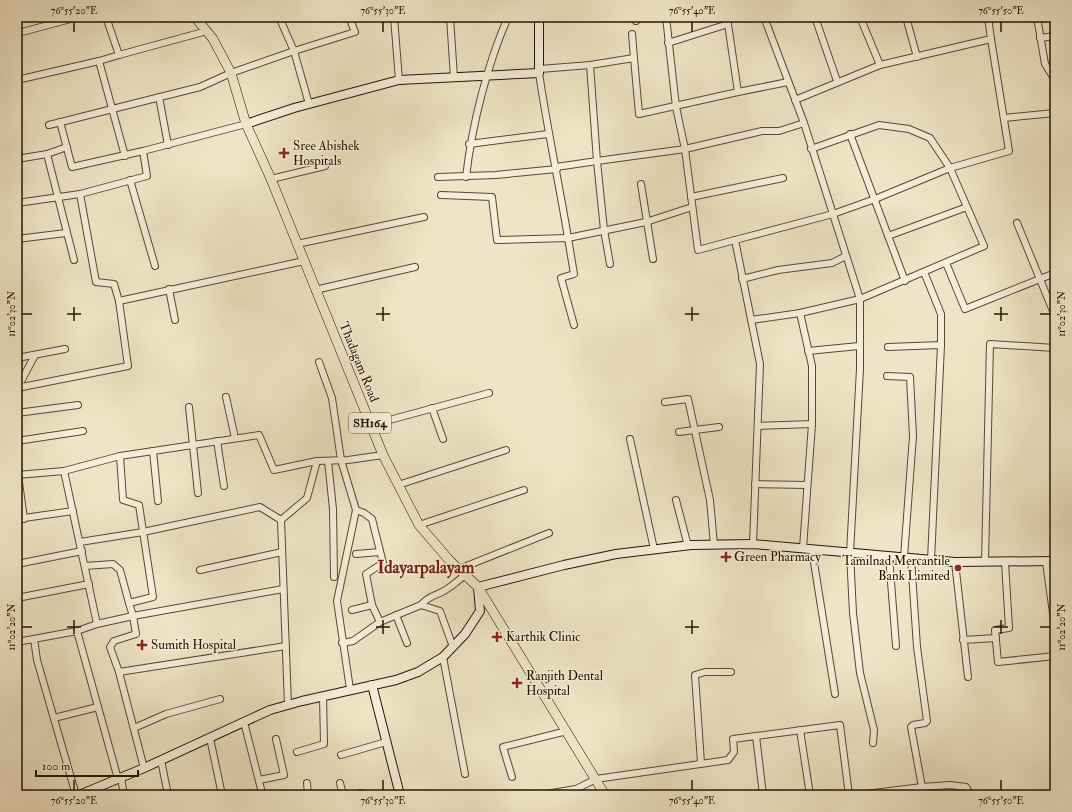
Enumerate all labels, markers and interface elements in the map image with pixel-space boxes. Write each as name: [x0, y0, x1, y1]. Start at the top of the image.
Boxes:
text: 76°55'20"E: [51, 5, 97, 17]
text: 76°55'30"E: [360, 5, 406, 17]
text: 76°55'40"E: [669, 5, 715, 17]
text: 76°55'50"E: [978, 5, 1024, 17]
place label: Sree Abishek Hospitals: [293, 138, 360, 170]
marker: Sree Abishek Hospitals: [278, 147, 290, 159]
text: 11°02'30"N: [6, 291, 18, 337]
text: 11°02'30"N: [1056, 291, 1068, 337]
street label: Thadagam Road: [336, 319, 383, 405]
road number: SH164: [349, 413, 391, 433]
place label: Green Pharmacy: [734, 549, 821, 566]
marker: Green Pharmacy: [721, 552, 731, 562]
place label: Tamilnad Mercantile Bank Limited: [842, 553, 951, 584]
district label: Idayarpalayam: [378, 557, 475, 579]
marker: Tamilnad Mercantile Bank Limited: [953, 563, 963, 573]
text: 11°02'20"N: [6, 603, 18, 650]
text: 11°02'20"N: [1056, 603, 1068, 650]
place label: Karthik Clinic: [506, 629, 580, 645]
marker: Karthik Clinic: [491, 631, 503, 643]
place label: Sumith Hospital: [151, 637, 237, 654]
marker: Sumith Hospital: [136, 639, 148, 651]
place label: Ranjith Dental Hospital: [526, 668, 604, 700]
marker: Ranjith Dental Hospital: [511, 677, 523, 689]
scale bar: [36, 752, 138, 778]
text: 100 m: [42, 759, 71, 774]
text: 76°55'20"E: [51, 795, 97, 807]
text: 76°55'30"E: [360, 795, 406, 807]
text: 76°55'40"E: [669, 795, 715, 807]
text: 76°55'50"E: [978, 795, 1024, 807]

